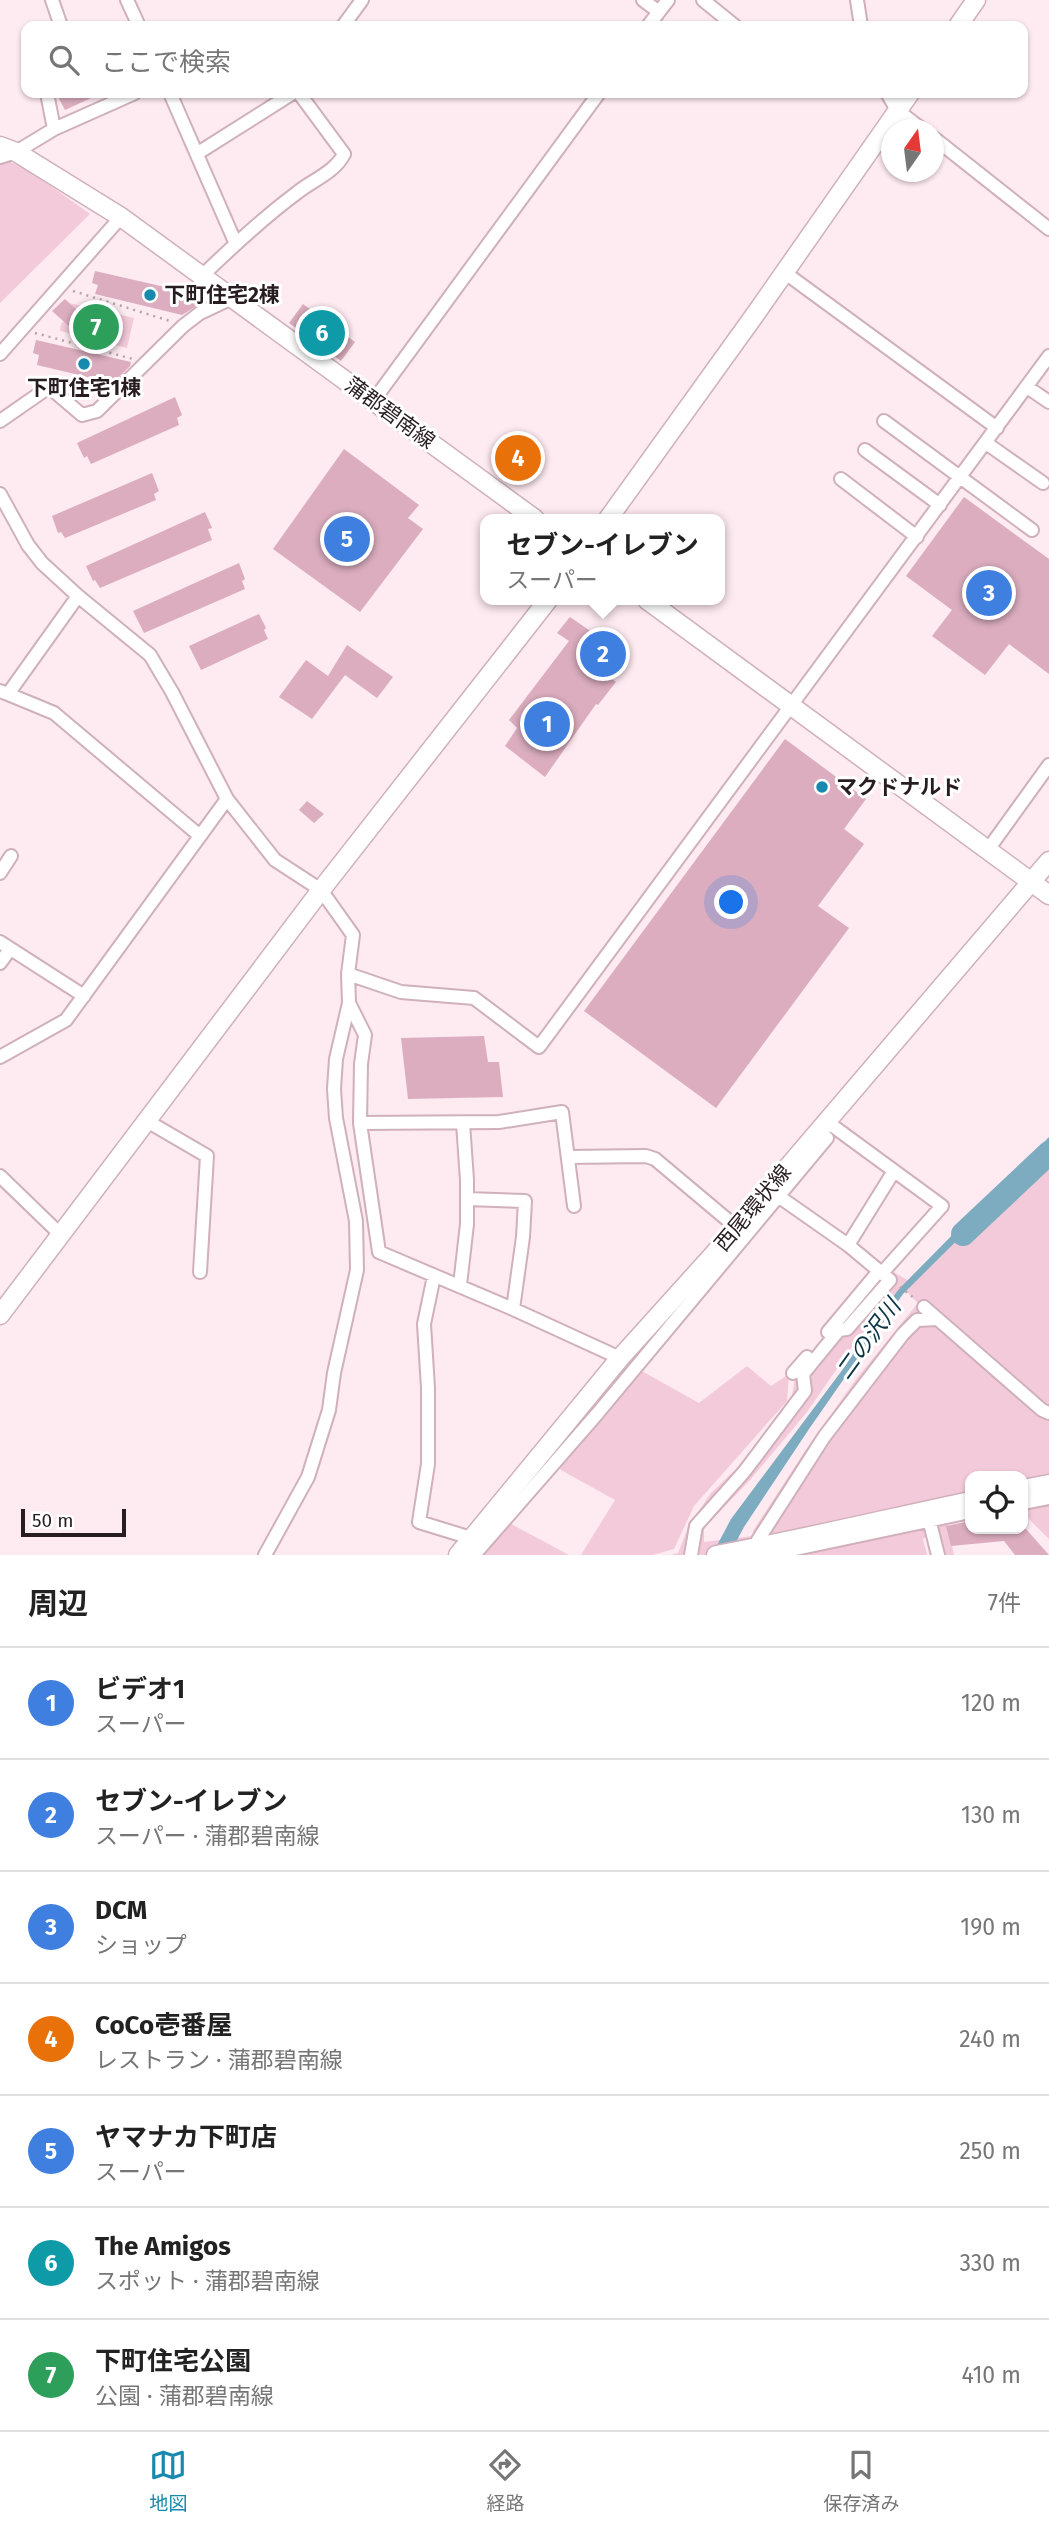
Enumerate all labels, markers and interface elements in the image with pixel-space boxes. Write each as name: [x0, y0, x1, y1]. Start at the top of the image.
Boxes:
search box: [21, 21, 1028, 98]
icon: search: [45, 41, 83, 79]
text: ここで検索: [101, 47, 231, 78]
north arrow: [881, 119, 944, 182]
place label: 下町住宅2棟: [164, 282, 280, 308]
marker: 下町住宅2棟: [142, 287, 158, 303]
pin: 7: [73, 301, 119, 353]
pin: 6: [299, 307, 345, 359]
marker: 下町住宅1棟: [76, 356, 92, 372]
street label: 蒲郡碧南線: [340, 372, 440, 454]
place label: 下町住宅1棟: [27, 375, 141, 401]
pin: 4: [495, 432, 541, 484]
pin: 5: [324, 513, 370, 565]
popup: [480, 514, 725, 605]
text: セブン-イレブン: [506, 530, 699, 561]
text: スーパー: [506, 566, 598, 594]
pin: 3: [966, 567, 1012, 619]
pin: 2: [580, 628, 626, 680]
pin: 1: [524, 698, 570, 750]
place label: マクドナルド: [836, 774, 962, 800]
marker: マクドナルド: [814, 779, 830, 795]
your location: [714, 885, 748, 919]
street label: 西尾環状線: [709, 1159, 797, 1257]
water label: 二の沢川: [830, 1291, 908, 1384]
map controls: [965, 1471, 1028, 1534]
button: locate: [965, 1471, 1028, 1534]
scale bar: [21, 1506, 126, 1538]
text: 50 m: [32, 1509, 73, 1532]
text: 周辺: [28, 1586, 88, 1622]
text: 7件: [988, 1589, 1021, 1617]
text: ビデオ1: [95, 1674, 185, 1705]
text: 1: [46, 1689, 56, 1717]
text: 120 m: [961, 1689, 1021, 1717]
text: スーパー: [95, 1710, 187, 1738]
text: セブン-イレブン: [95, 1786, 288, 1817]
text: 2: [45, 1801, 57, 1829]
text: 130 m: [961, 1801, 1021, 1829]
text: スーパー · 蒲郡碧南線: [95, 1822, 319, 1850]
text: DCM: [95, 1895, 147, 1926]
text: 3: [45, 1913, 57, 1941]
text: 190 m: [960, 1913, 1021, 1941]
text: ショップ: [95, 1931, 187, 1959]
text: CoCo壱番屋: [95, 2010, 232, 2041]
text: 4: [45, 2025, 58, 2053]
text: 240 m: [959, 2025, 1021, 2053]
text: レストラン · 蒲郡碧南線: [95, 2046, 343, 2074]
text: ヤマナカ下町店: [95, 2122, 277, 2153]
text: 5: [45, 2137, 57, 2165]
text: 250 m: [959, 2137, 1021, 2165]
text: スーパー: [95, 2158, 187, 2186]
text: The Amigos: [95, 2231, 231, 2262]
text: 6: [45, 2249, 57, 2277]
text: 330 m: [959, 2249, 1021, 2277]
text: スポット · 蒲郡碧南線: [95, 2267, 320, 2295]
text: 下町住宅公園: [95, 2346, 251, 2377]
text: 7: [46, 2361, 56, 2389]
text: 410 m: [961, 2361, 1021, 2389]
text: 公園 · 蒲郡碧南線: [95, 2382, 274, 2410]
tab: 地図: [149, 2446, 188, 2515]
tab: 経路: [486, 2446, 525, 2515]
tab: 保存済み: [823, 2446, 900, 2515]

